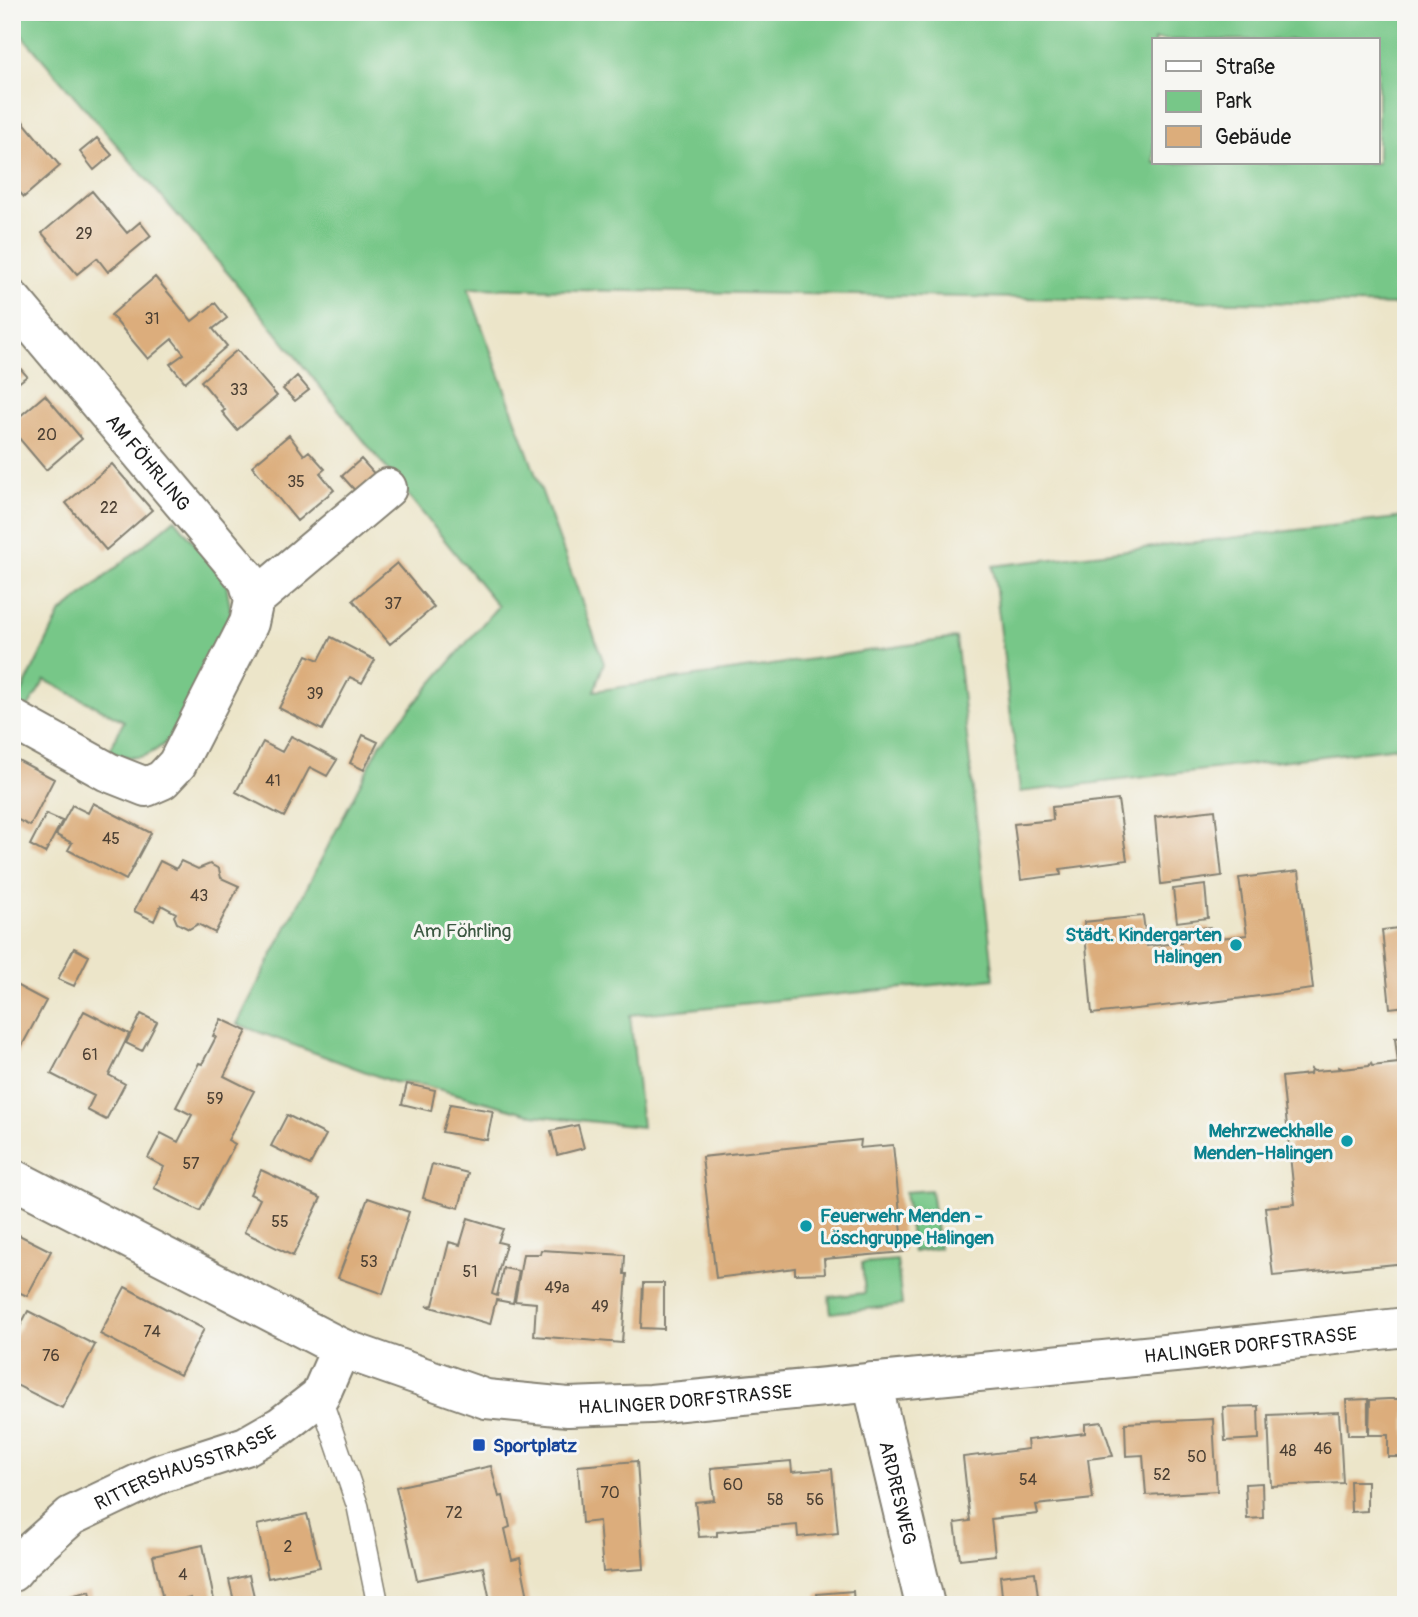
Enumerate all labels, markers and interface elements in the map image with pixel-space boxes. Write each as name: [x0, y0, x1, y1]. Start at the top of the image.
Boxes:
legend: [1152, 38, 1380, 164]
text: Straße: [1215, 54, 1275, 81]
text: Park: [1215, 88, 1252, 115]
text: Gebäude: [1215, 124, 1292, 151]
house number: 29: [75, 224, 93, 244]
house number: 31: [144, 309, 160, 329]
house number: 33: [230, 380, 248, 400]
street label: AM FÖHRLING: [100, 410, 195, 516]
house number: 20: [37, 425, 57, 445]
house number: 35: [287, 472, 305, 492]
house number: 22: [100, 498, 118, 518]
house number: 37: [384, 594, 402, 614]
house number: 39: [306, 684, 324, 704]
house number: 41: [265, 771, 281, 791]
house number: 45: [102, 829, 120, 849]
house number: 43: [190, 886, 208, 906]
park label: Am Föhrling: [413, 919, 511, 943]
place label: Städt. Kindergarten Halingen: [1065, 923, 1222, 969]
marker: Städt. Kindergarten Halingen: [1228, 937, 1244, 953]
house number: 61: [82, 1045, 98, 1065]
house number: 59: [207, 1089, 223, 1109]
place label: Mehrzweckhalle Menden-Halingen: [1194, 1119, 1334, 1165]
marker: Mehrzweckhalle Menden-Halingen: [1339, 1133, 1355, 1149]
house number: 57: [182, 1154, 200, 1174]
place label: Feuerwehr Menden - Löschgruppe Halingen: [820, 1204, 994, 1250]
house number: 55: [271, 1212, 289, 1232]
marker: Feuerwehr Menden - Löschgruppe Halingen: [798, 1218, 814, 1234]
house number: 53: [360, 1252, 378, 1272]
house number: 51: [463, 1262, 477, 1282]
house number: 49a: [545, 1278, 569, 1298]
house number: 49: [591, 1297, 609, 1317]
house number: 74: [143, 1322, 161, 1342]
street label: HALINGER DORFSTRASSE: [1143, 1322, 1359, 1369]
house number: 76: [42, 1346, 60, 1366]
street label: HALINGER DORFSTRASSE: [578, 1379, 793, 1420]
street label: RITTERSHAUSSTRASSE: [91, 1420, 281, 1516]
place label: Sportplatz: [493, 1434, 577, 1458]
marker: Sportplatz: [471, 1437, 487, 1453]
street label: ARDRESWEG: [873, 1439, 921, 1547]
house number: 46: [1314, 1439, 1332, 1459]
house number: 48: [1279, 1441, 1297, 1461]
house number: 50: [1187, 1447, 1207, 1467]
house number: 52: [1153, 1465, 1171, 1485]
house number: 54: [1019, 1470, 1037, 1490]
house number: 60: [723, 1475, 743, 1495]
house number: 70: [600, 1483, 620, 1503]
house number: 58: [767, 1490, 783, 1510]
house number: 56: [806, 1490, 824, 1510]
house number: 72: [445, 1503, 463, 1523]
house number: 2: [284, 1537, 293, 1557]
house number: 4: [178, 1565, 188, 1585]

